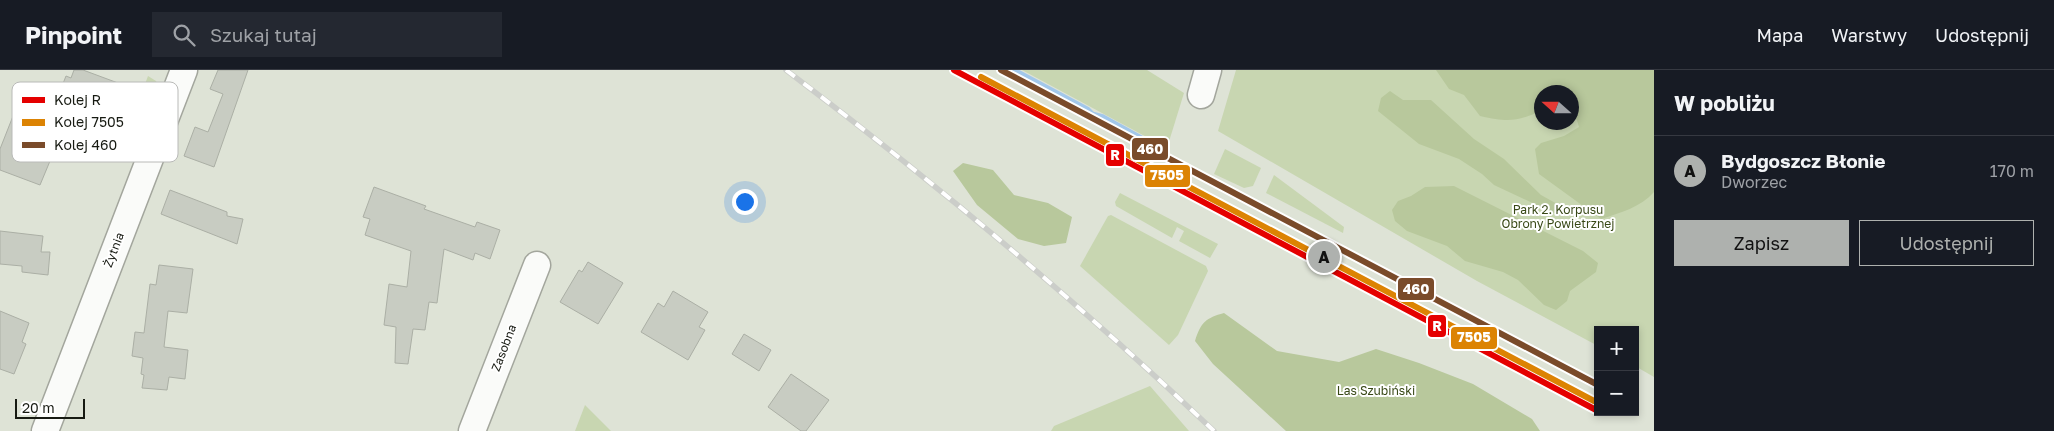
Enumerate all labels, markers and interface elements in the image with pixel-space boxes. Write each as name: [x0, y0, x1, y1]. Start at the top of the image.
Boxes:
search box: [152, 12, 502, 57]
text: Pinpoint: [25, 20, 122, 49]
icon: search: [170, 21, 198, 49]
text: Szukaj tutaj: [210, 23, 317, 46]
text: Mapa: [1756, 24, 1803, 46]
text: Warstwy: [1831, 24, 1907, 46]
text: Udostępnij: [1935, 24, 2029, 46]
legend: [12, 82, 178, 162]
north arrow: [1534, 85, 1579, 130]
text: W pobliżu: [1674, 90, 1775, 116]
text: Kolej R: [54, 91, 101, 108]
text: Kolej 7505: [54, 113, 124, 130]
text: Kolej 460: [54, 136, 117, 153]
line badge: 460: [1131, 137, 1169, 161]
text: 460: [1137, 140, 1163, 157]
line badge: R: [1105, 143, 1125, 167]
text: R: [1110, 146, 1120, 163]
text: Bydgoszcz Błonie: [1721, 149, 1885, 172]
text: A: [1684, 161, 1696, 181]
text: 170 m: [1990, 161, 2034, 181]
line badge: 7505: [1144, 164, 1191, 188]
text: 7505: [1150, 166, 1184, 183]
text: Dworzec: [1721, 172, 1787, 192]
your location: [732, 189, 758, 215]
park label: Park 2. Korpusu Obrony Powietrznej: [1502, 202, 1614, 231]
button: Zapisz: [1674, 220, 1849, 266]
button: Udostępnij: [1859, 220, 2034, 266]
street label: Żytnia: [100, 230, 127, 269]
pin: A: [1308, 238, 1340, 276]
line badge: 460: [1397, 277, 1435, 301]
text: 460: [1403, 280, 1429, 297]
line badge: R: [1427, 314, 1447, 338]
text: R: [1432, 317, 1442, 334]
street label: Zasobna: [488, 322, 519, 373]
line badge: 7505: [1450, 326, 1498, 350]
map controls: [1594, 326, 1639, 416]
button: +: [1594, 326, 1639, 371]
text: 7505: [1457, 328, 1491, 345]
button: −: [1594, 371, 1639, 416]
park label: Las Szubiński: [1337, 383, 1415, 398]
scale bar: [15, 396, 85, 419]
text: 20 m: [22, 399, 55, 416]

